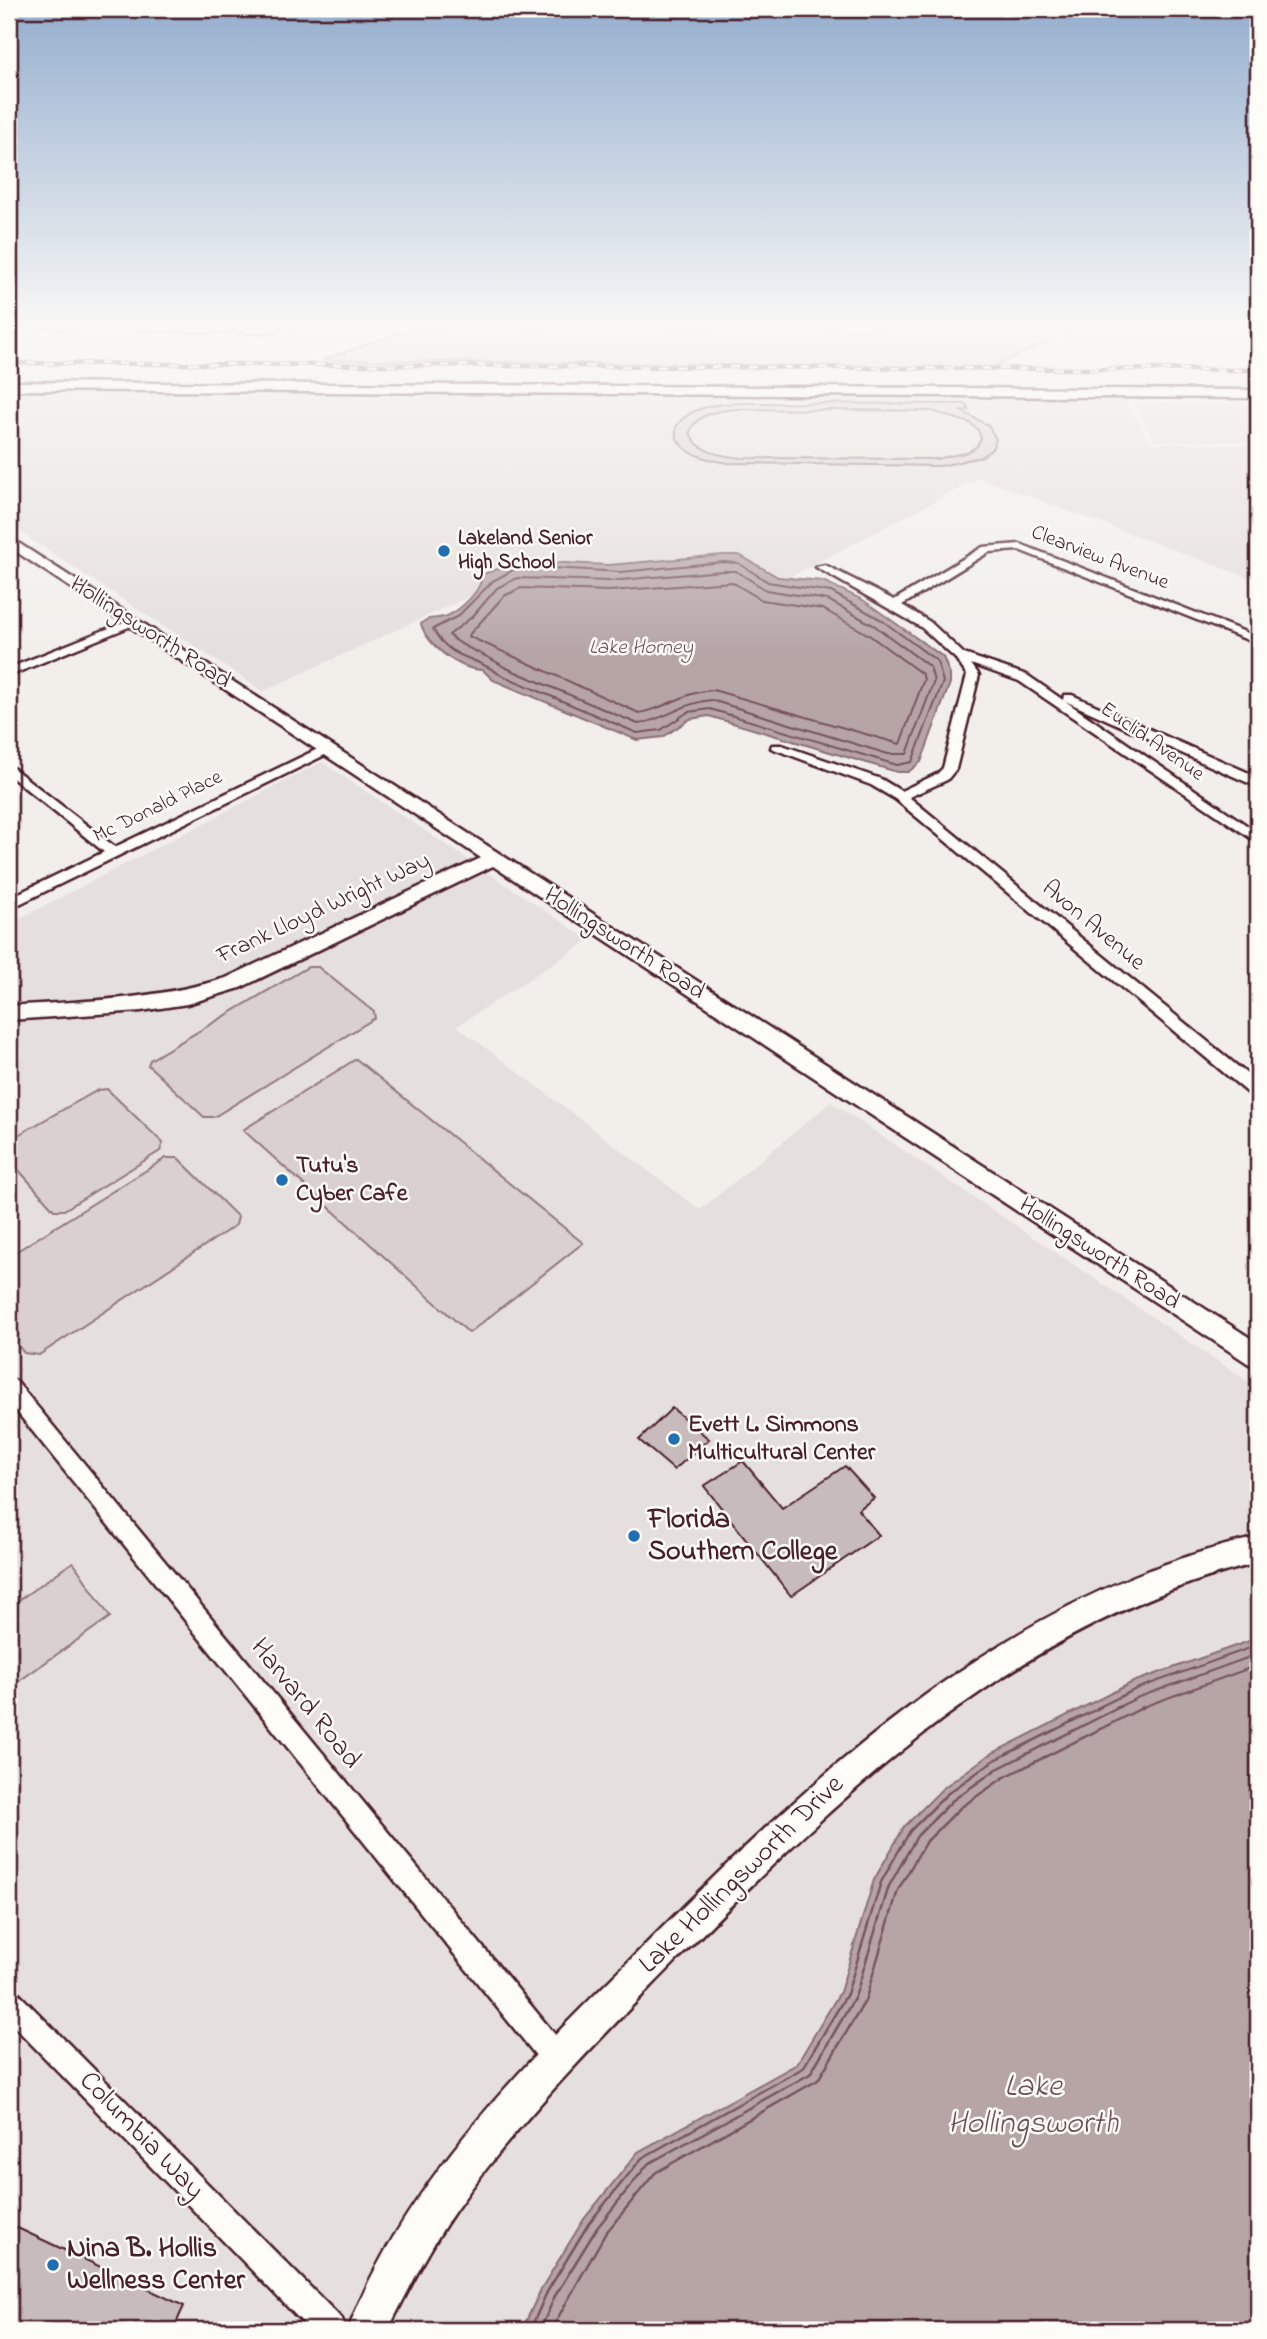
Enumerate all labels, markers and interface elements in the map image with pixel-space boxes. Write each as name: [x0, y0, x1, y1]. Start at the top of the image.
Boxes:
street label: Clearview Avenue: [1027, 518, 1174, 598]
place label: Lakeland Senior High School: [458, 524, 593, 580]
marker: Lakeland Senior High School: [436, 543, 452, 559]
street label: Hollingsworth Road: [62, 568, 238, 699]
water label: Lake Horney: [589, 633, 693, 663]
street label: Euclid Avenue: [1094, 695, 1211, 789]
street label: Mc Donald Place: [88, 762, 228, 851]
street label: Frank Lloyd Wright Way: [211, 844, 437, 975]
street label: Avon Avenue: [1033, 872, 1153, 980]
street label: Hollingsworth Road: [536, 879, 712, 1010]
place label: Tutu's Cyber Cafe: [296, 1149, 409, 1213]
marker: Tutu's Cyber Cafe: [274, 1172, 290, 1188]
street label: Hollingsworth Road: [1011, 1189, 1187, 1320]
place label: Evett L. Simmons Multicultural Center: [688, 1408, 876, 1471]
marker: Evett L. Simmons Multicultural Center: [666, 1431, 682, 1447]
place label: Florida Southern College: [646, 1500, 839, 1574]
marker: Florida Southern College: [626, 1528, 642, 1544]
street label: Harvard Road: [239, 1630, 371, 1779]
street label: Lake Hollingsworth Drive: [630, 1766, 854, 1984]
street label: Columbia Way: [69, 2062, 213, 2210]
water label: Lake Hollingsworth: [948, 2064, 1119, 2148]
place label: Nina B. Hollis Wellness Center: [67, 2229, 246, 2302]
marker: Nina B. Hollis Wellness Center: [45, 2257, 61, 2273]

